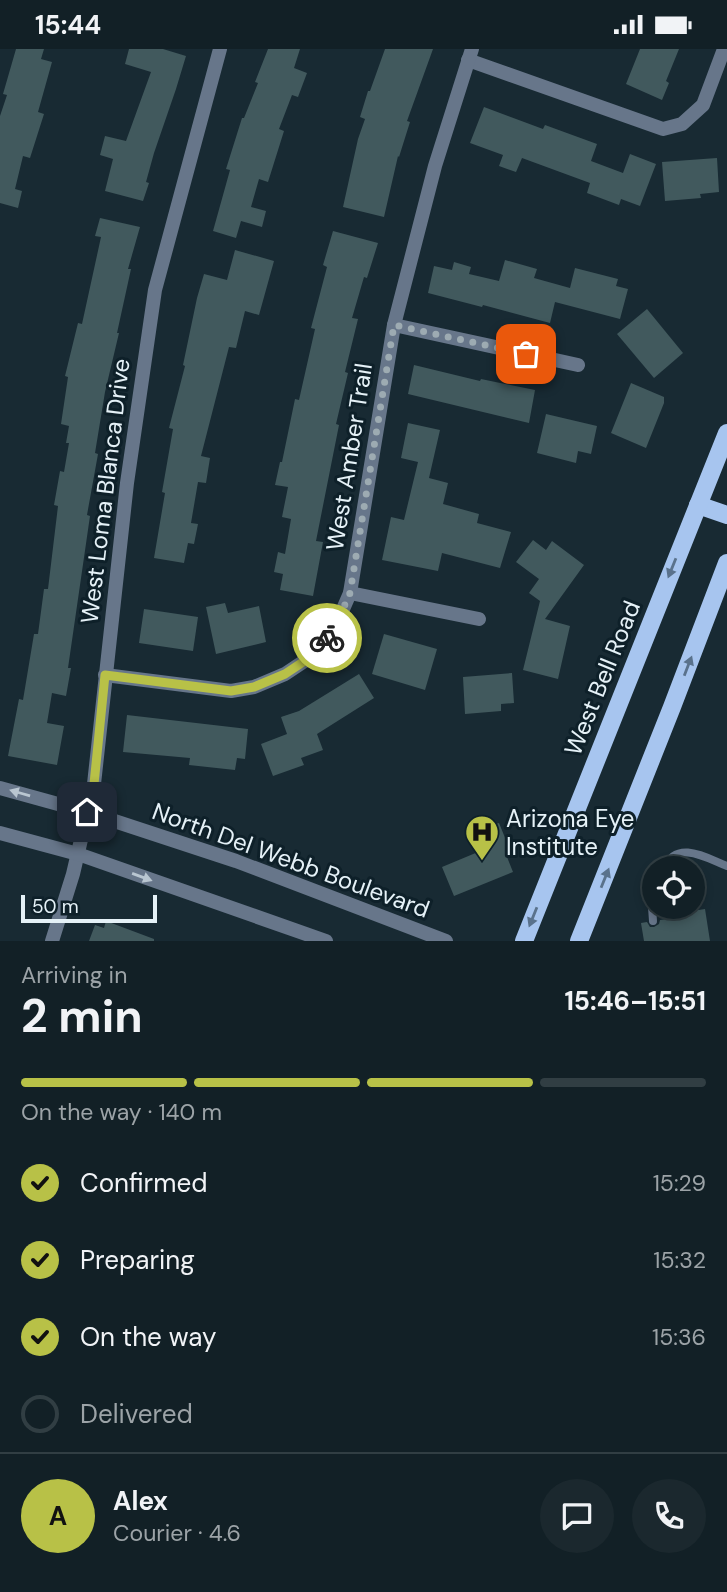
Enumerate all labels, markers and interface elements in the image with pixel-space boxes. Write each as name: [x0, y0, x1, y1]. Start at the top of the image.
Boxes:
text: 15:44: [35, 8, 101, 42]
pin: [496, 324, 556, 384]
icon: bag: [507, 335, 545, 373]
street label: West Loma Blanca Drive: [73, 357, 137, 625]
street label: West Amber Trail: [319, 361, 379, 553]
one-way arrow: [667, 558, 678, 579]
street label: West Bell Road: [557, 596, 647, 760]
courier: [292, 603, 362, 673]
icon: bike: [308, 619, 346, 657]
one-way arrow: [683, 655, 694, 676]
pin: [57, 782, 117, 842]
one-way arrow: [9, 788, 30, 798]
icon: home: [68, 793, 106, 831]
street label: North Del Webb Boulevard: [148, 795, 434, 925]
place label: Arizona Eye Institute: [506, 803, 634, 862]
hospital icon: Arizona Eye Institute: [463, 813, 501, 862]
map controls: [642, 856, 705, 919]
button: locate: [642, 856, 705, 919]
one-way arrow: [599, 867, 610, 888]
one-way arrow: [131, 871, 152, 882]
scale bar: [21, 892, 158, 924]
text: 50 m: [32, 894, 79, 919]
one-way arrow: [528, 906, 539, 927]
text: Arriving in: [21, 960, 127, 990]
text: 15:46–15:51: [564, 984, 706, 1018]
text: 2 min: [21, 986, 143, 1046]
text: On the way · 140 m: [21, 1097, 222, 1127]
icon: check: [21, 1164, 59, 1202]
text: Confirmed: [80, 1166, 207, 1200]
text: 15:29: [653, 1168, 706, 1198]
icon: check: [21, 1241, 59, 1279]
text: Preparing: [80, 1243, 195, 1277]
text: 15:32: [653, 1245, 706, 1275]
icon: check: [21, 1318, 59, 1356]
text: On the way: [80, 1320, 216, 1354]
text: 15:36: [652, 1322, 706, 1352]
text: Delivered: [80, 1397, 193, 1431]
button: chat: [540, 1479, 614, 1553]
button: phone: [632, 1479, 706, 1553]
text: Alex: [113, 1484, 168, 1518]
text: A: [49, 1499, 67, 1533]
text: Courier · 4.6: [113, 1518, 241, 1548]

